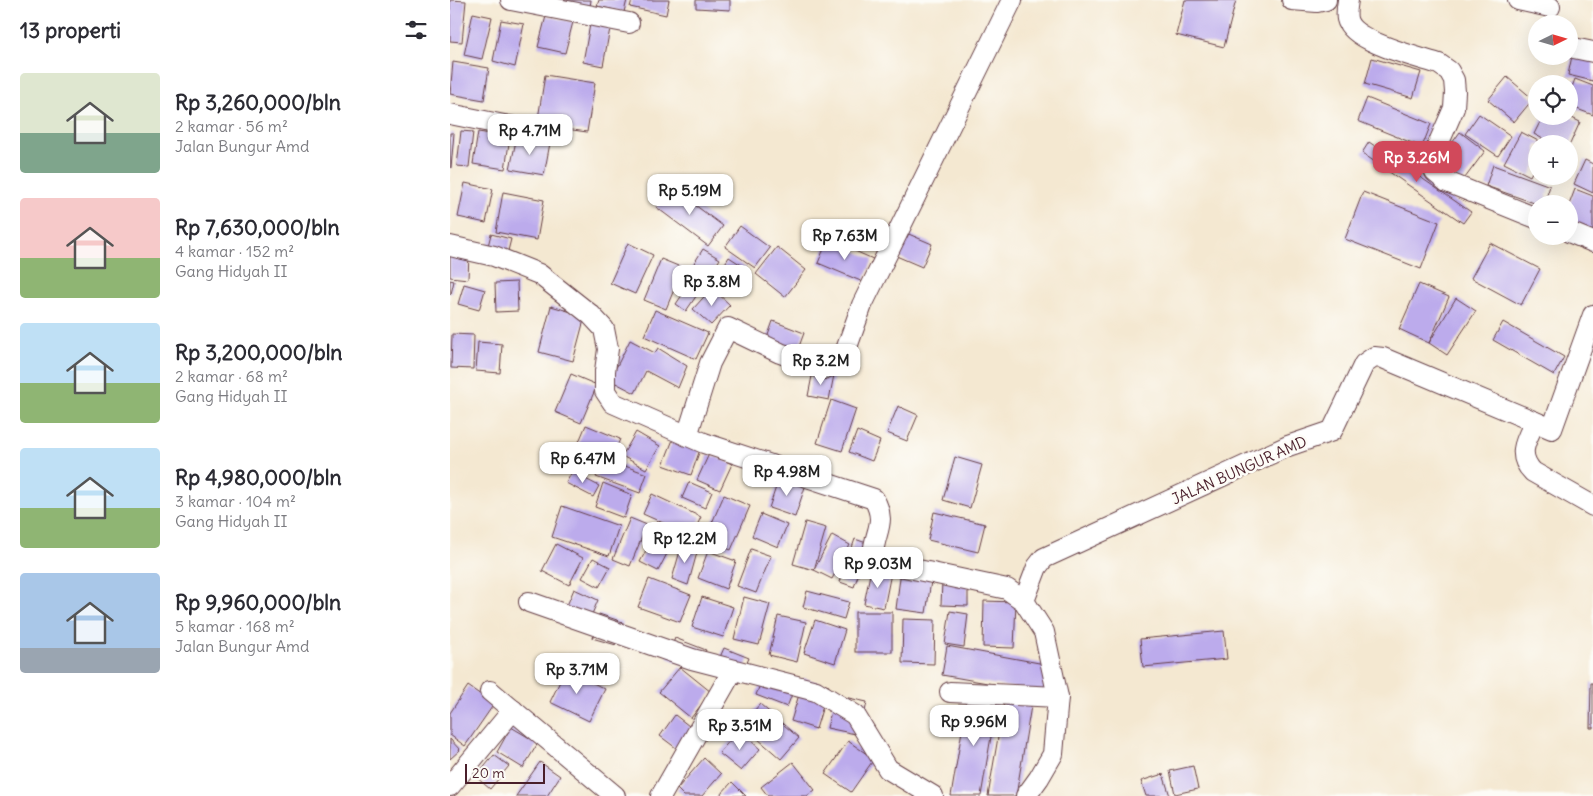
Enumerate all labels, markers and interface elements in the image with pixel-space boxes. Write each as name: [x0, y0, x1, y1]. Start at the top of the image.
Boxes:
north arrow: [1528, 15, 1578, 65]
map controls: [1528, 15, 1578, 245]
icon: filters: [402, 16, 430, 44]
text: 13 properti: [20, 17, 121, 44]
button: locate: [1528, 75, 1578, 125]
text: Rp 3,260,000/bln: [175, 89, 341, 116]
icon: home: [60, 93, 120, 153]
pin: Rp 4.71M: [478, 114, 582, 156]
text: 2 kamar · 56 m²: [175, 116, 288, 136]
text: Rp 4.71M: [499, 120, 561, 140]
button: +: [1528, 135, 1578, 185]
text: Jalan Bungur Amd: [175, 136, 309, 156]
pin: Rp 3.26M: [1365, 140, 1469, 183]
text: Rp 3.26M: [1384, 147, 1450, 167]
pin: Rp 5.19M: [638, 174, 742, 216]
text: Rp 5.19M: [658, 180, 722, 200]
button: −: [1528, 195, 1578, 245]
text: Rp 7,630,000/bln: [175, 214, 340, 241]
icon: home: [60, 218, 120, 278]
pin: Rp 7.63M: [793, 218, 897, 261]
text: Rp 7.63M: [812, 225, 878, 245]
text: 4 kamar · 152 m²: [175, 241, 294, 261]
text: Gang Hidyah II: [175, 261, 287, 281]
pin: Rp 3.8M: [666, 264, 758, 307]
text: Rp 3.8M: [683, 271, 741, 291]
text: Rp 3,200,000/bln: [175, 339, 343, 366]
icon: home: [60, 343, 120, 403]
pin: Rp 3.2M: [775, 344, 867, 386]
text: Rp 3.2M: [792, 350, 850, 370]
text: 2 kamar · 68 m²: [175, 366, 288, 386]
text: Gang Hidyah II: [175, 386, 287, 406]
street label: JALAN BUNGUR AMD: [1168, 432, 1310, 508]
pin: Rp 6.47M: [531, 442, 635, 484]
text: Rp 6.47M: [550, 448, 616, 468]
pin: Rp 4.98M: [735, 454, 839, 497]
text: Rp 4.98M: [753, 461, 821, 481]
text: Rp 4,980,000/bln: [175, 464, 342, 491]
icon: home: [60, 468, 120, 528]
text: 3 kamar · 104 m²: [175, 491, 296, 511]
text: Gang Hidyah II: [175, 511, 287, 531]
pin: Rp 12.2M: [633, 522, 737, 564]
text: Rp 12.2M: [653, 528, 717, 548]
pin: Rp 9.03M: [826, 546, 930, 589]
text: Rp 9.03M: [844, 553, 912, 573]
text: Rp 9,960,000/bln: [175, 589, 341, 616]
icon: home: [60, 593, 120, 653]
text: 5 kamar · 168 m²: [175, 616, 295, 636]
text: Jalan Bungur Amd: [175, 636, 309, 656]
pin: Rp 3.71M: [525, 652, 629, 695]
text: Rp 3.71M: [546, 659, 608, 679]
pin: Rp 9.96M: [922, 704, 1026, 747]
pin: Rp 3.51M: [688, 708, 792, 751]
text: Rp 9.96M: [941, 711, 1007, 731]
text: Rp 3.51M: [708, 715, 772, 735]
scale bar: [465, 761, 545, 784]
text: 20 m: [472, 764, 505, 782]

